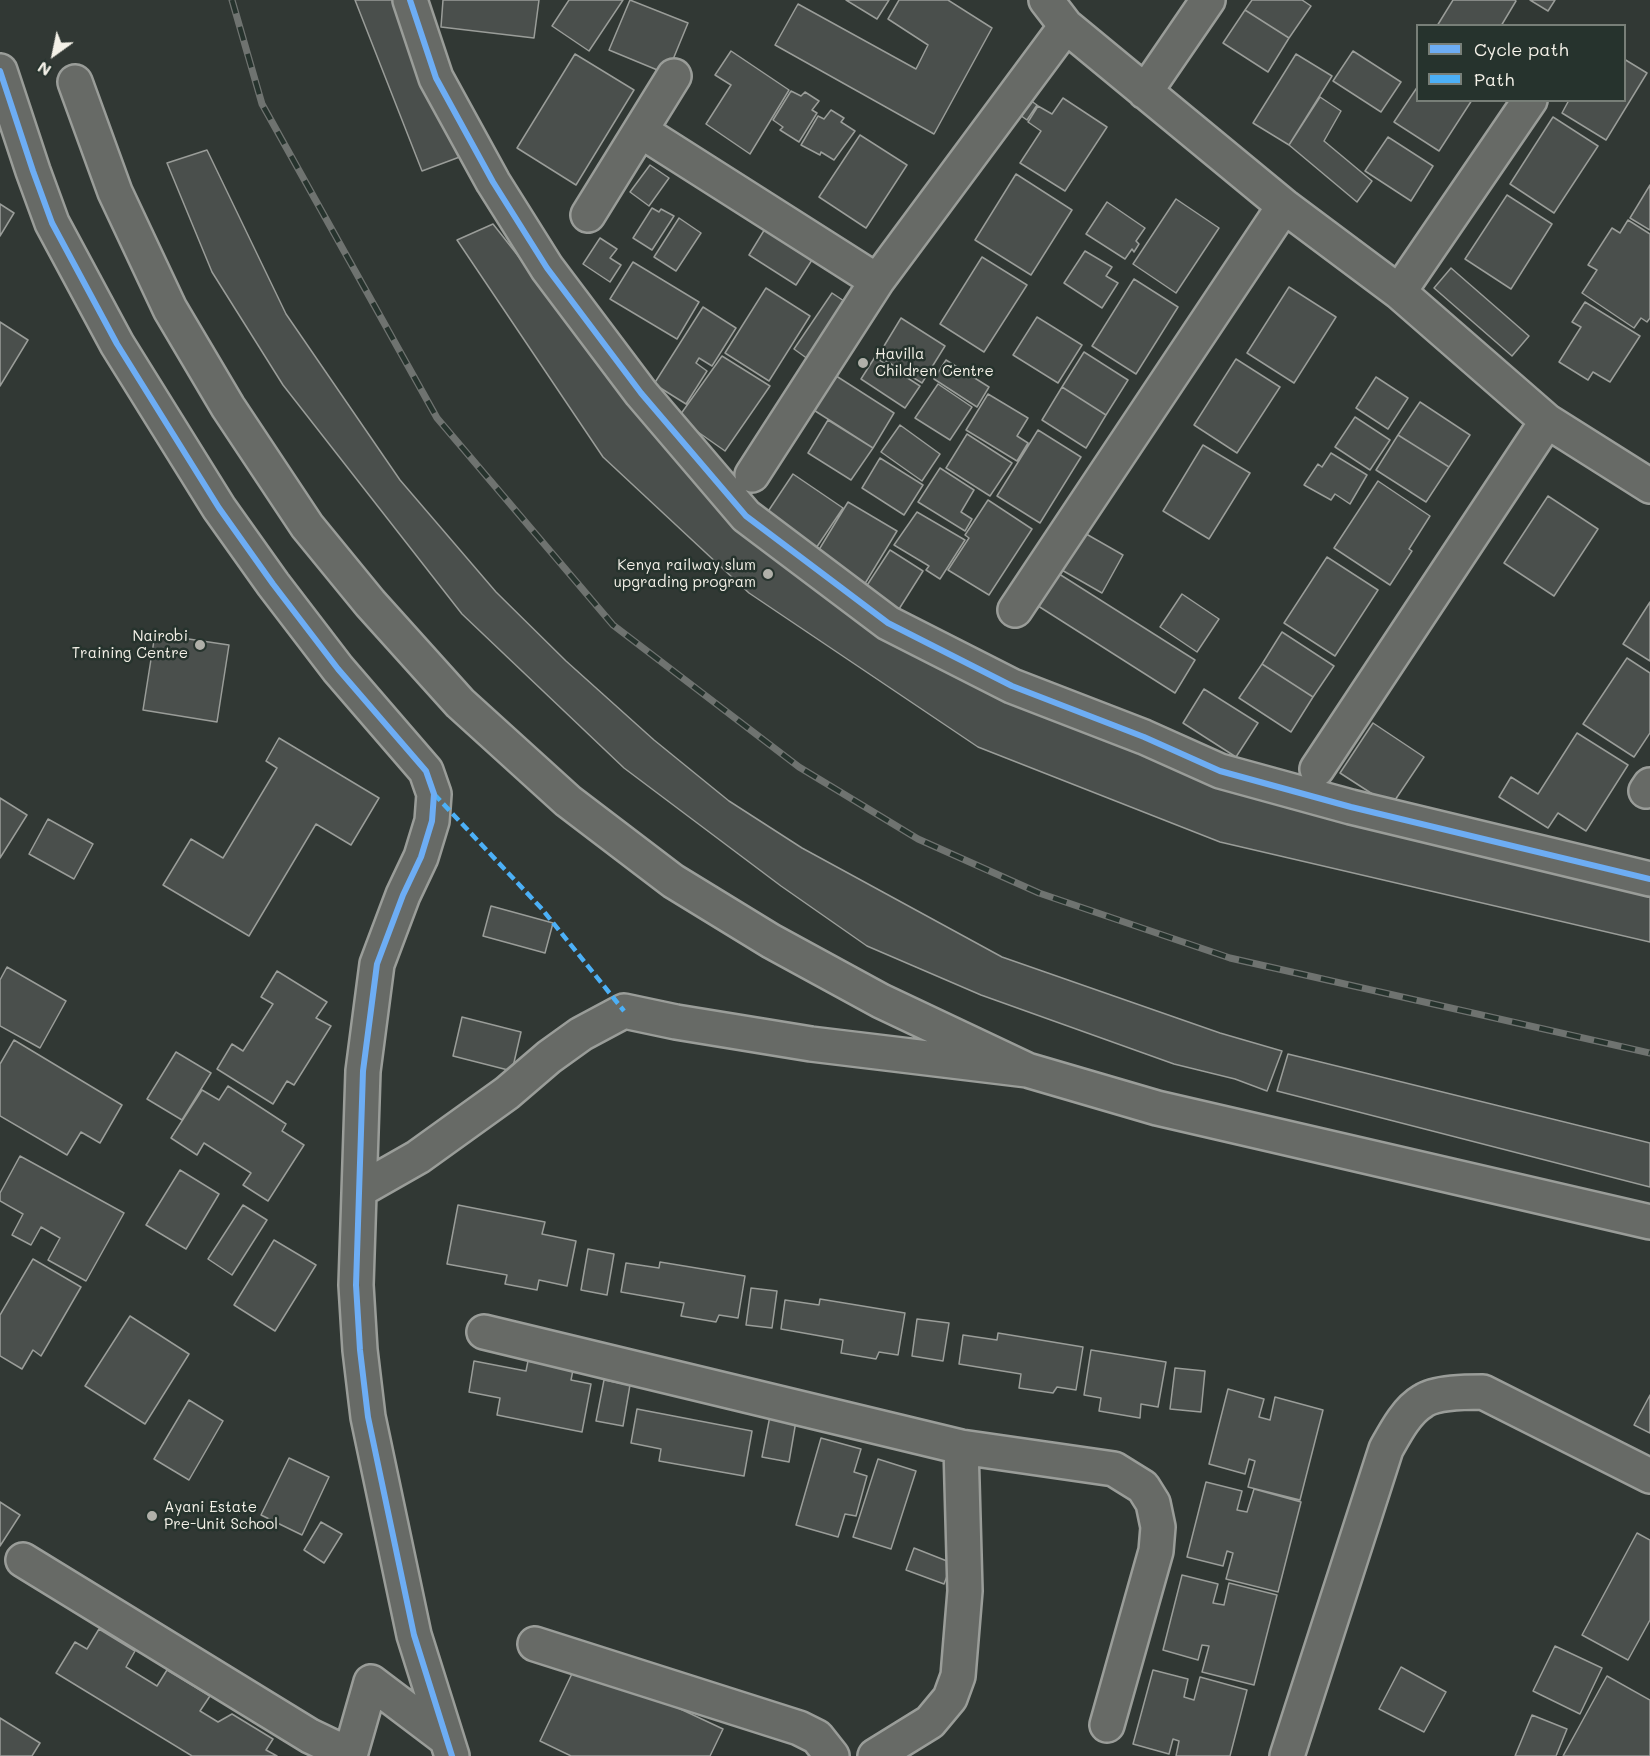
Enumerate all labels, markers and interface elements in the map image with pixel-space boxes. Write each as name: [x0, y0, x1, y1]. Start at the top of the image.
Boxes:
north arrow: [24, 24, 84, 84]
legend: [1416, 24, 1626, 102]
text: Cycle path: [1474, 37, 1569, 61]
text: N: [33, 57, 55, 82]
text: Path: [1474, 67, 1514, 91]
place label: Havilla Children Centre: [875, 345, 994, 380]
marker: Havilla Children Centre: [856, 356, 870, 370]
place label: Kenya railway slum upgrading program: [614, 556, 756, 591]
marker: Kenya railway slum upgrading program: [761, 567, 775, 581]
place label: Nairobi Training Centre: [72, 627, 188, 662]
marker: Nairobi Training Centre: [193, 638, 207, 652]
place label: Ayani Estate Pre-Unit School: [164, 1498, 278, 1533]
marker: Ayani Estate Pre-Unit School: [145, 1509, 159, 1523]

